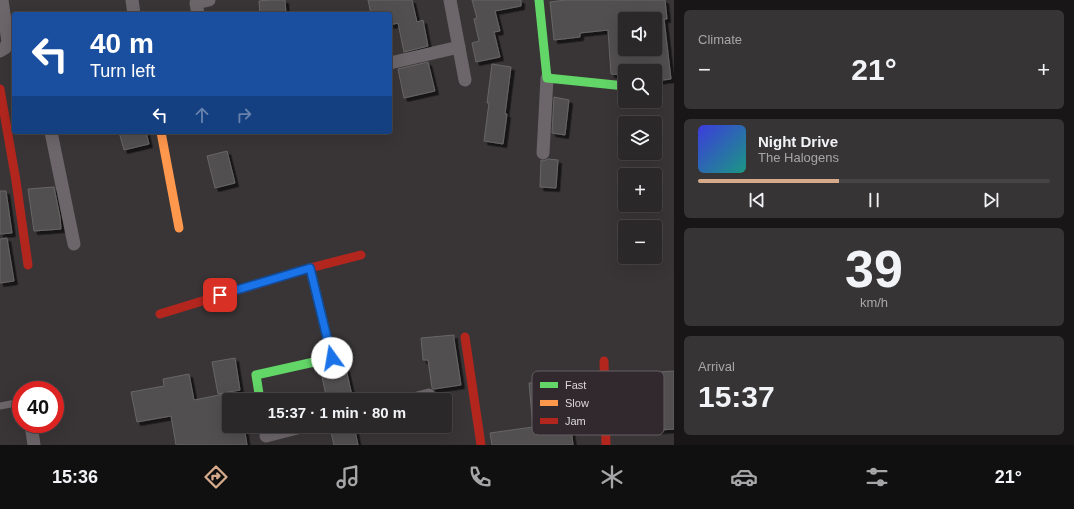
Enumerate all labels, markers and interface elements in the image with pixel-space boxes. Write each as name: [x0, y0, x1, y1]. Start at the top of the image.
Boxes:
map controls: [618, 12, 662, 264]
button: sound: [618, 12, 662, 56]
icon: left: [24, 28, 76, 80]
text: 40 m: [90, 28, 154, 59]
text: Climate: [698, 32, 742, 47]
text: 21°: [851, 53, 897, 86]
text: −: [698, 57, 711, 82]
text: +: [1037, 57, 1050, 82]
text: Turn left: [90, 61, 155, 81]
button: search: [618, 64, 662, 108]
icon: left: [149, 104, 171, 126]
icon: ahead: [191, 104, 213, 126]
icon: right: [233, 104, 255, 126]
button: layers: [618, 116, 662, 160]
text: Night Drive: [758, 133, 838, 150]
text: The Halogens: [758, 150, 839, 165]
button: +: [618, 168, 662, 212]
icon: previous: [746, 189, 768, 211]
icon: pause: [863, 189, 885, 211]
icon: next: [980, 189, 1002, 211]
button: −: [618, 220, 662, 264]
text: 39: [845, 240, 903, 298]
pin: [203, 278, 237, 312]
icon: arrive: [209, 284, 231, 306]
text: km/h: [860, 295, 888, 310]
position arrow: [311, 337, 353, 379]
text: Arrival: [698, 359, 735, 374]
legend: [532, 371, 664, 435]
text: Fast: [565, 379, 586, 391]
text: 15:37: [698, 380, 775, 413]
speed limit sign: 40: [12, 381, 64, 433]
text: Slow: [565, 397, 589, 409]
text: 15:37 · 1 min · 80 m: [268, 404, 406, 421]
text: Jam: [565, 415, 586, 427]
icon: directions: [202, 463, 230, 491]
icon: music: [334, 463, 362, 491]
icon: phone: [466, 463, 494, 491]
icon: climate: [598, 463, 626, 491]
icon: car: [730, 463, 758, 491]
icon: filters: [863, 463, 891, 491]
text: 15:36: [52, 467, 98, 487]
text: 21°: [995, 467, 1022, 487]

